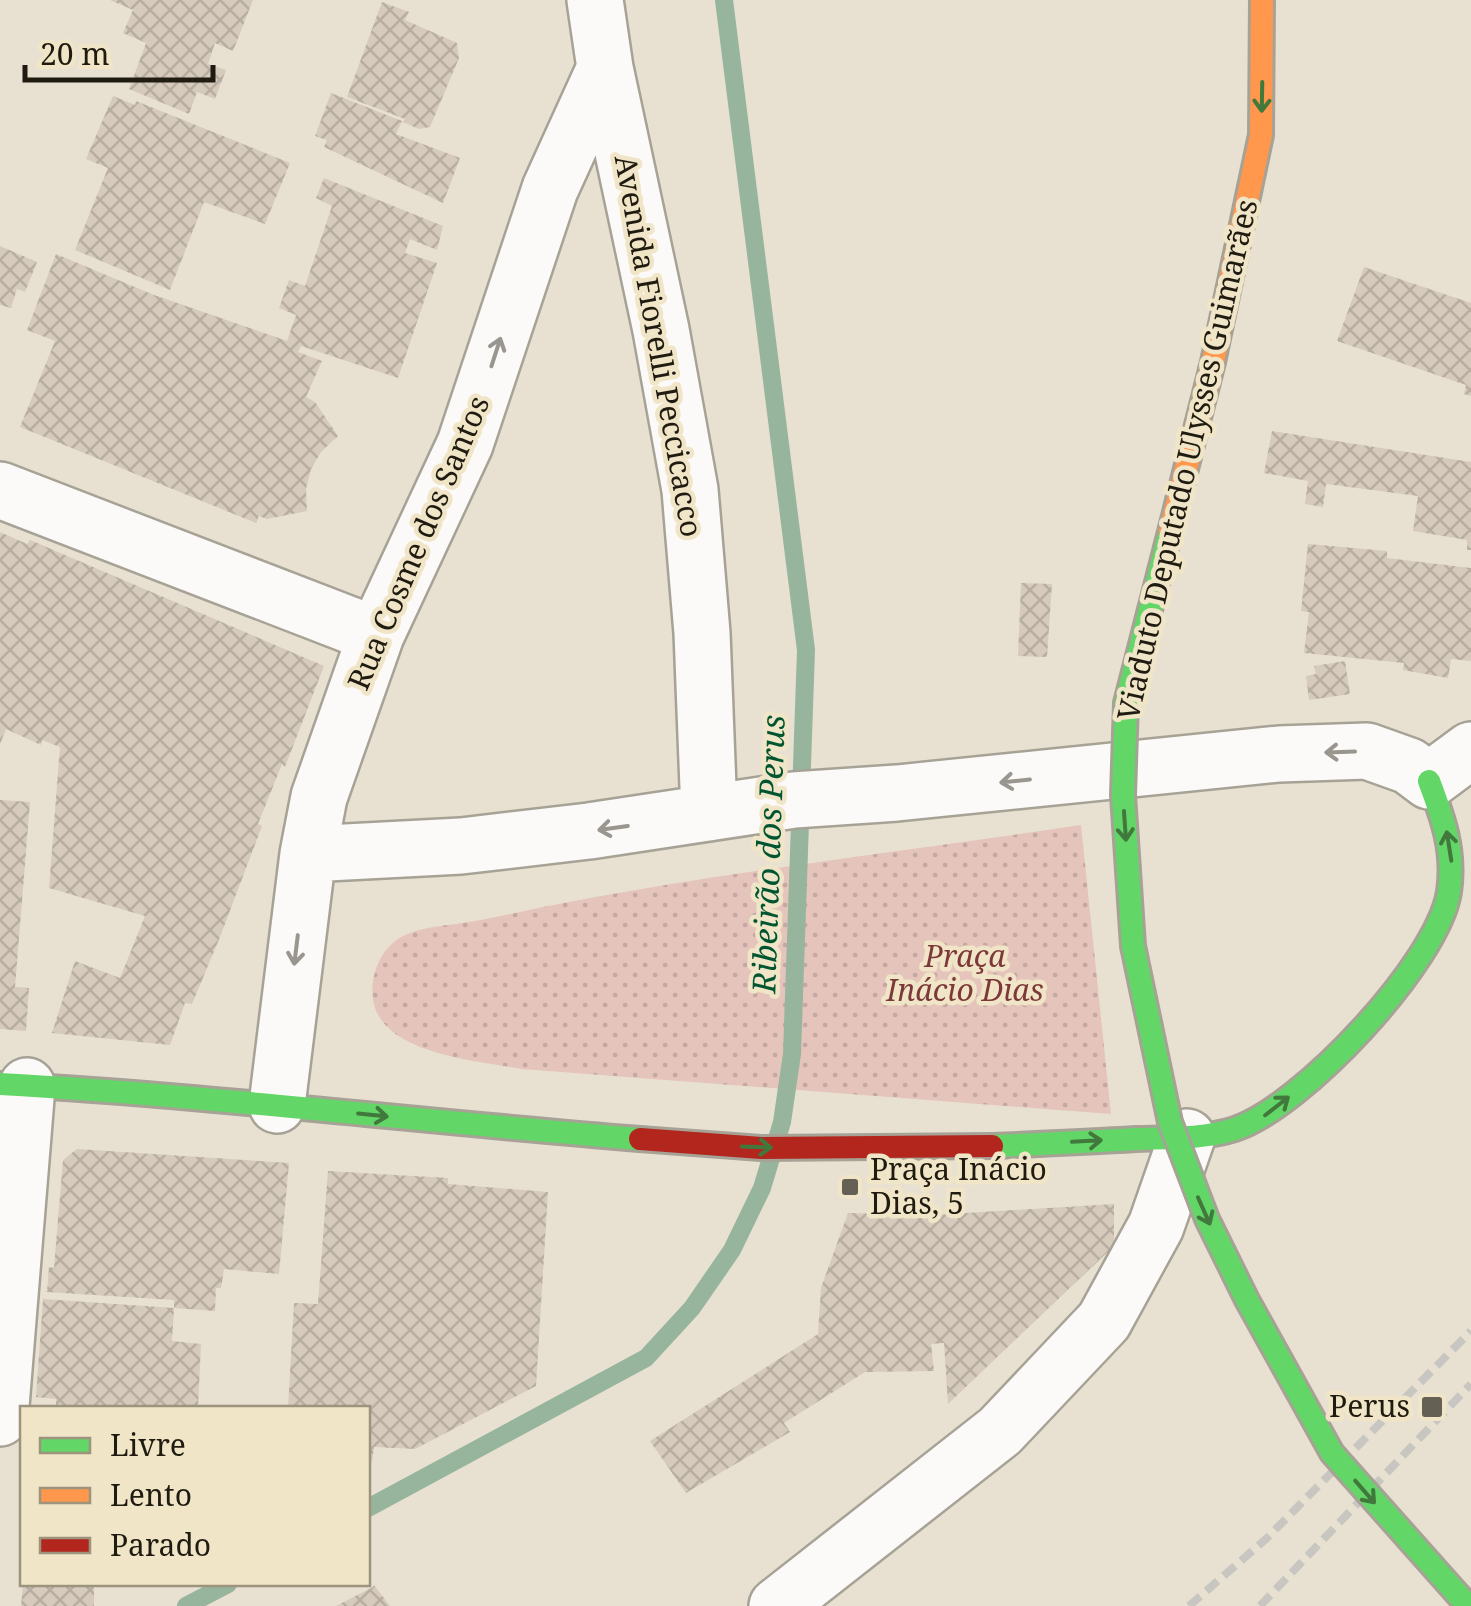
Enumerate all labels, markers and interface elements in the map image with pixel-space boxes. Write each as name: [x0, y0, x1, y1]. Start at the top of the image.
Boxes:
scale bar: [25, 20, 212, 82]
text: 20 m: [40, 33, 110, 74]
one-way arrow: [1252, 81, 1271, 113]
street label: Avenida Fiorelli Peccicacco: [606, 151, 713, 540]
street label: Viaduto Deputado Ulysses Guimarães: [1107, 195, 1267, 724]
one-way arrow: [488, 337, 506, 369]
street label: Rua Cosme dos Santos: [337, 389, 498, 696]
water label: Ribeirão dos Perus: [741, 714, 794, 995]
one-way arrow: [1324, 742, 1356, 761]
one-way arrow: [999, 772, 1032, 791]
one-way arrow: [1116, 810, 1135, 842]
one-way arrow: [597, 819, 629, 837]
one-way arrow: [1439, 830, 1458, 862]
one-way arrow: [286, 934, 305, 966]
park label: Praça Inácio Dias: [885, 935, 1044, 1010]
one-way arrow: [1264, 1095, 1290, 1117]
one-way arrow: [357, 1106, 389, 1125]
one-way arrow: [1071, 1131, 1103, 1150]
one-way arrow: [741, 1138, 773, 1157]
place label: Praça Inácio Dias, 5: [870, 1148, 1047, 1223]
marker: Praça Inácio Dias, 5: [839, 1176, 861, 1198]
one-way arrow: [1196, 1195, 1214, 1226]
place label: Perus: [1329, 1385, 1410, 1426]
marker: Perus: [1419, 1394, 1445, 1420]
legend: [20, 1406, 370, 1586]
text: Livre: [110, 1424, 186, 1465]
text: Lento: [110, 1474, 192, 1515]
one-way arrow: [1354, 1478, 1376, 1504]
text: Parado: [110, 1524, 211, 1565]

